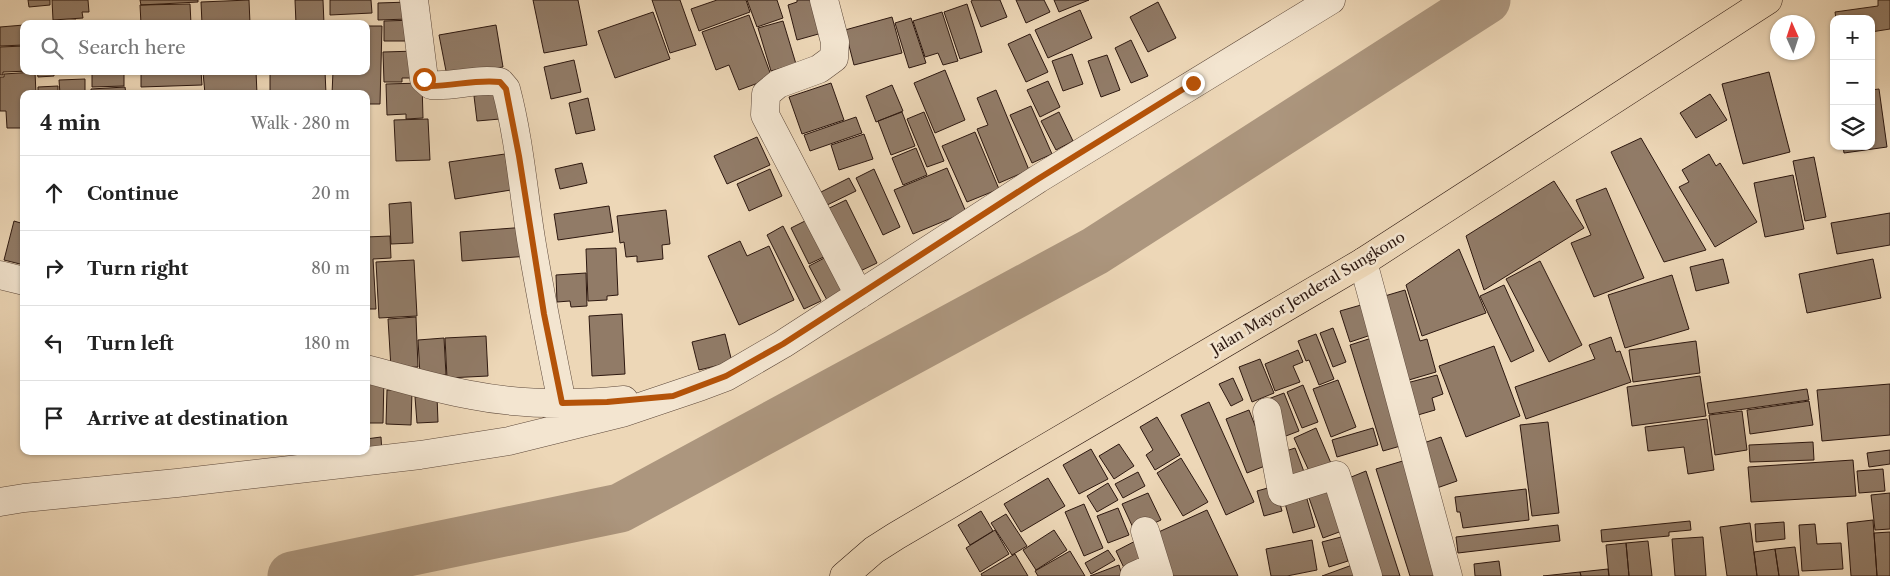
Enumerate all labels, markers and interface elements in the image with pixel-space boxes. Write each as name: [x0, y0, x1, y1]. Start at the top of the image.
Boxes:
north arrow: [1770, 15, 1815, 60]
map controls: [1830, 15, 1875, 150]
button: +: [1830, 15, 1875, 60]
search box: [20, 20, 370, 75]
icon: search: [38, 34, 66, 62]
text: Search here: [78, 36, 186, 59]
button: −: [1830, 60, 1875, 105]
route start: [413, 68, 436, 91]
route end: [1182, 72, 1205, 95]
button: layers: [1830, 105, 1875, 150]
text: 4 min: [40, 110, 101, 135]
text: Walk · 280 m: [251, 113, 350, 133]
icon: ahead: [40, 179, 68, 207]
text: Continue: [87, 182, 179, 205]
text: 20 m: [311, 183, 350, 203]
street label: Jalan Mayor Jenderal Sungkono: [1206, 227, 1408, 359]
icon: right: [40, 254, 68, 282]
text: Turn right: [87, 257, 188, 280]
text: 80 m: [311, 258, 350, 278]
icon: left: [40, 329, 68, 357]
text: Turn left: [87, 332, 174, 355]
text: 180 m: [304, 333, 350, 353]
icon: arrive: [40, 404, 68, 432]
text: Arrive at destination: [87, 407, 288, 430]

